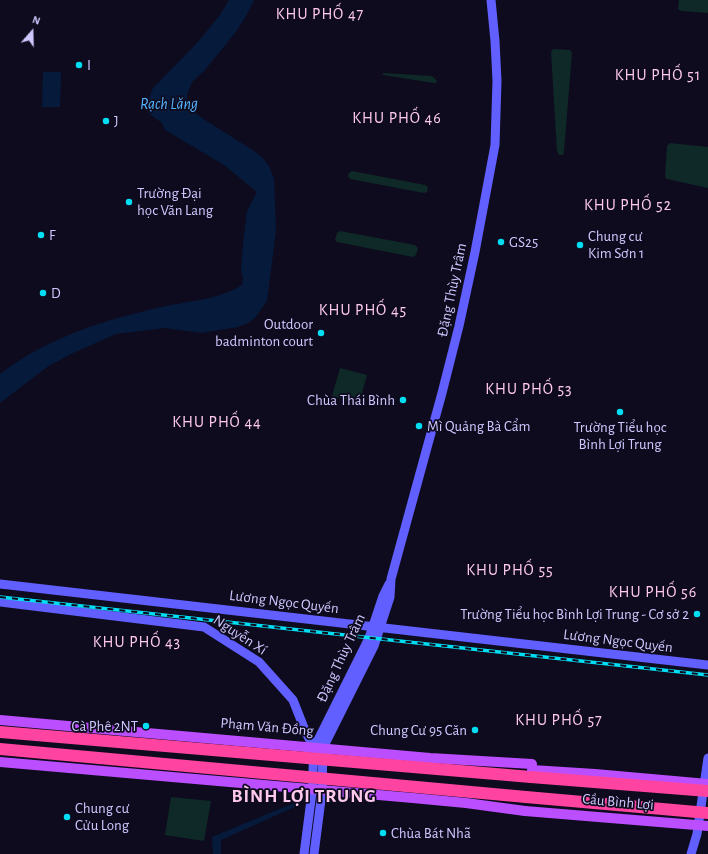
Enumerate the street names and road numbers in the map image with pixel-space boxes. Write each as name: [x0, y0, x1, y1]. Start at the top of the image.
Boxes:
street label: Đặng Thùy Trâm: [433, 241, 471, 339]
street label: Lương Ngọc Quyến: [228, 586, 340, 618]
street label: Nguyễn Xí: [210, 611, 270, 659]
street label: Đặng Thùy Trâm: [313, 611, 369, 705]
street label: Lương Ngọc Quyến: [562, 625, 674, 657]
street label: Phạm Văn Đồng: [220, 714, 314, 740]
street label: Cầu Bình Lợi: [582, 790, 654, 814]

